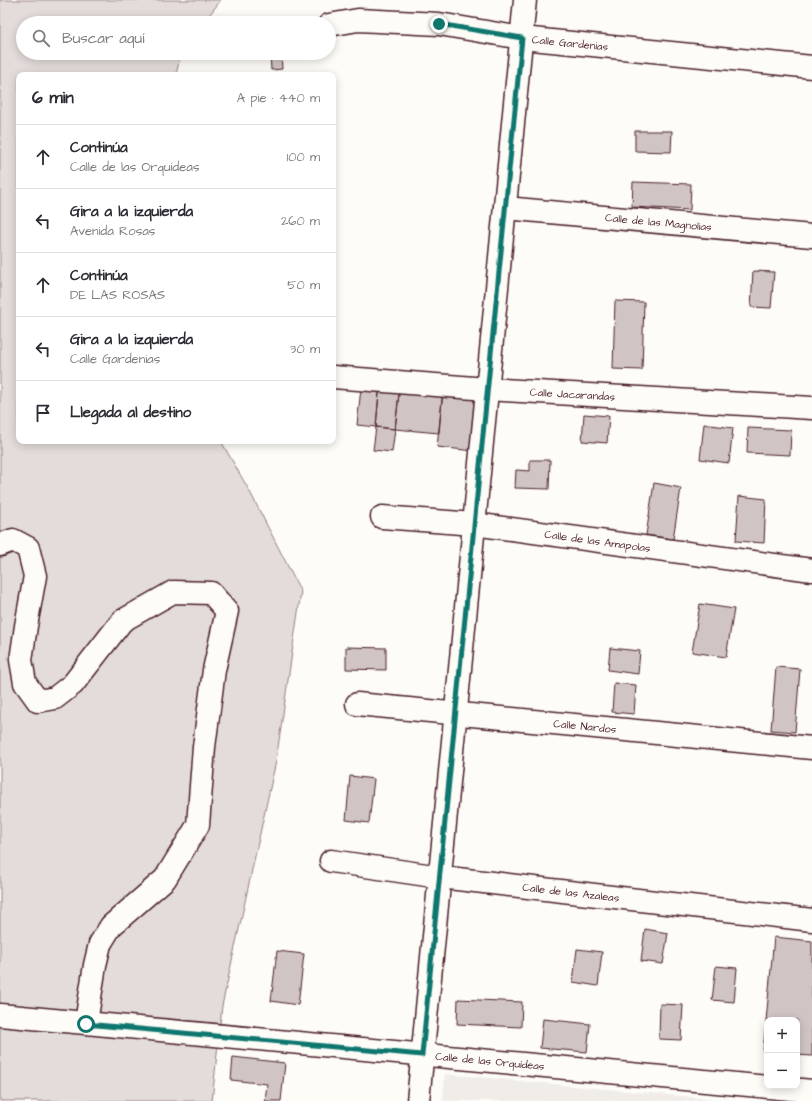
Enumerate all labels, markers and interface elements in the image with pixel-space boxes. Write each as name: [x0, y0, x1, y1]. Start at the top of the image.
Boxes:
route end: [430, 15, 448, 33]
search box: [16, 16, 336, 60]
icon: search: [30, 27, 52, 49]
text: Buscar aquí: [62, 28, 144, 49]
street label: Calle Gardenias: [531, 32, 609, 54]
text: 6 min: [32, 86, 74, 110]
text: A pie · 440 m: [237, 89, 320, 107]
text: Continúa: [70, 137, 128, 158]
icon: ahead: [32, 146, 54, 168]
text: 100 m: [287, 148, 320, 166]
text: Calle de las Orquídeas: [70, 158, 199, 176]
text: Gira a la izquierda: [70, 201, 193, 222]
icon: left: [32, 210, 54, 232]
street label: Calle de las Magnolias: [604, 210, 713, 234]
text: 260 m: [281, 212, 320, 230]
text: Avenida Rosas: [70, 222, 155, 240]
text: Continúa: [70, 265, 128, 286]
icon: ahead: [32, 274, 54, 296]
text: 50 m: [287, 276, 320, 294]
text: DE LAS ROSAS: [70, 286, 165, 304]
text: Gira a la izquierda: [70, 329, 193, 350]
icon: left: [32, 338, 54, 360]
text: 30 m: [290, 340, 320, 358]
text: Calle Gardenias: [70, 350, 160, 368]
street label: Calle Jacarandas: [529, 384, 616, 404]
icon: arrive: [32, 402, 54, 424]
text: Llegada al destino: [70, 402, 191, 423]
street label: Calle de las Amapolas: [544, 526, 652, 556]
street label: Calle Nardos: [553, 716, 618, 737]
street label: Calle de las Azaleas: [522, 879, 621, 905]
route start: [77, 1015, 95, 1033]
map controls: [764, 1017, 800, 1089]
button: +: [764, 1017, 800, 1053]
street label: Calle de las Orquídeas: [435, 1048, 546, 1073]
button: −: [764, 1053, 800, 1089]

